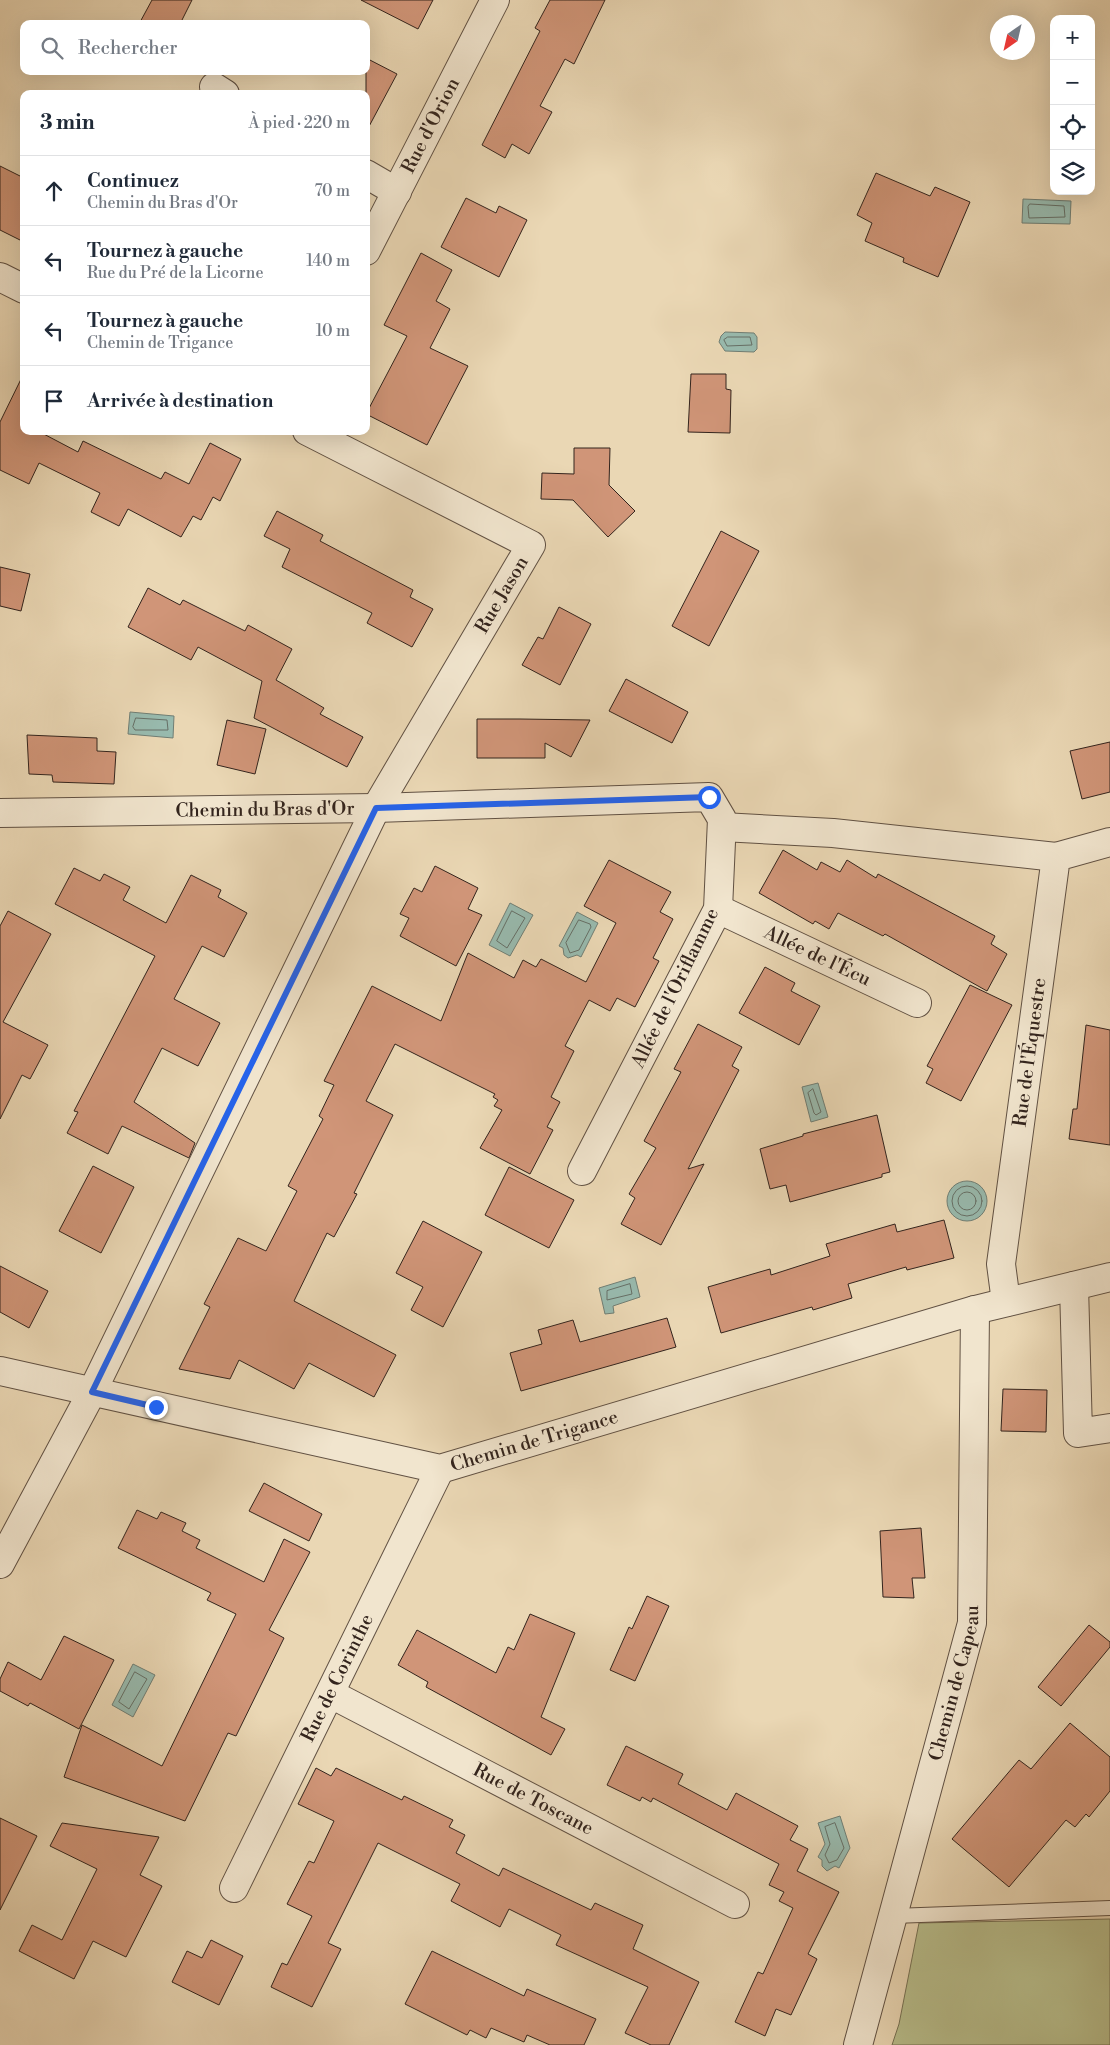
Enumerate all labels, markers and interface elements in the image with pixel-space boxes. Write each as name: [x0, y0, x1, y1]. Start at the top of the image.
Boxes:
north arrow: [990, 15, 1035, 60]
map controls: [1050, 15, 1095, 195]
button: +: [1050, 15, 1095, 60]
search box: [20, 20, 370, 75]
icon: search: [38, 34, 66, 62]
text: Rechercher: [78, 36, 177, 60]
button: −: [1050, 60, 1095, 105]
street label: Rue d'Orion: [396, 74, 465, 177]
button: locate: [1050, 105, 1095, 150]
text: 3 min: [40, 110, 95, 136]
text: À pied · 220 m: [249, 113, 350, 133]
button: layers: [1050, 150, 1095, 195]
text: Continuez: [87, 169, 179, 193]
icon: ahead: [40, 177, 68, 205]
text: 70 m: [314, 181, 350, 201]
text: Chemin du Bras d'Or: [87, 193, 238, 213]
text: Tournez à gauche: [87, 239, 243, 263]
icon: left: [40, 247, 68, 275]
text: 140 m: [306, 251, 350, 271]
text: Rue du Pré de la Licorne: [87, 263, 263, 283]
text: Tournez à gauche: [87, 309, 243, 333]
icon: left: [40, 317, 68, 345]
text: 10 m: [316, 321, 350, 341]
text: Chemin de Trigance: [87, 333, 233, 353]
icon: arrive: [40, 387, 68, 415]
text: Arrivée à destination: [87, 389, 273, 413]
street label: Rue Jason: [470, 552, 534, 638]
route start: [698, 786, 721, 809]
street label: Chemin du Bras d'Or: [175, 796, 355, 823]
street label: Allée de l'Oriflamme: [625, 904, 724, 1073]
street label: Allée de l'Écu: [759, 920, 875, 992]
street label: Rue de l'Équestre: [1008, 976, 1052, 1128]
route end: [145, 1396, 168, 1419]
street label: Chemin de Trigance: [447, 1405, 621, 1477]
street label: Chemin de Capeau: [923, 1605, 984, 1763]
street label: Rue de Corinthe: [296, 1610, 379, 1746]
street label: Rue de Toscane: [469, 1758, 598, 1840]

